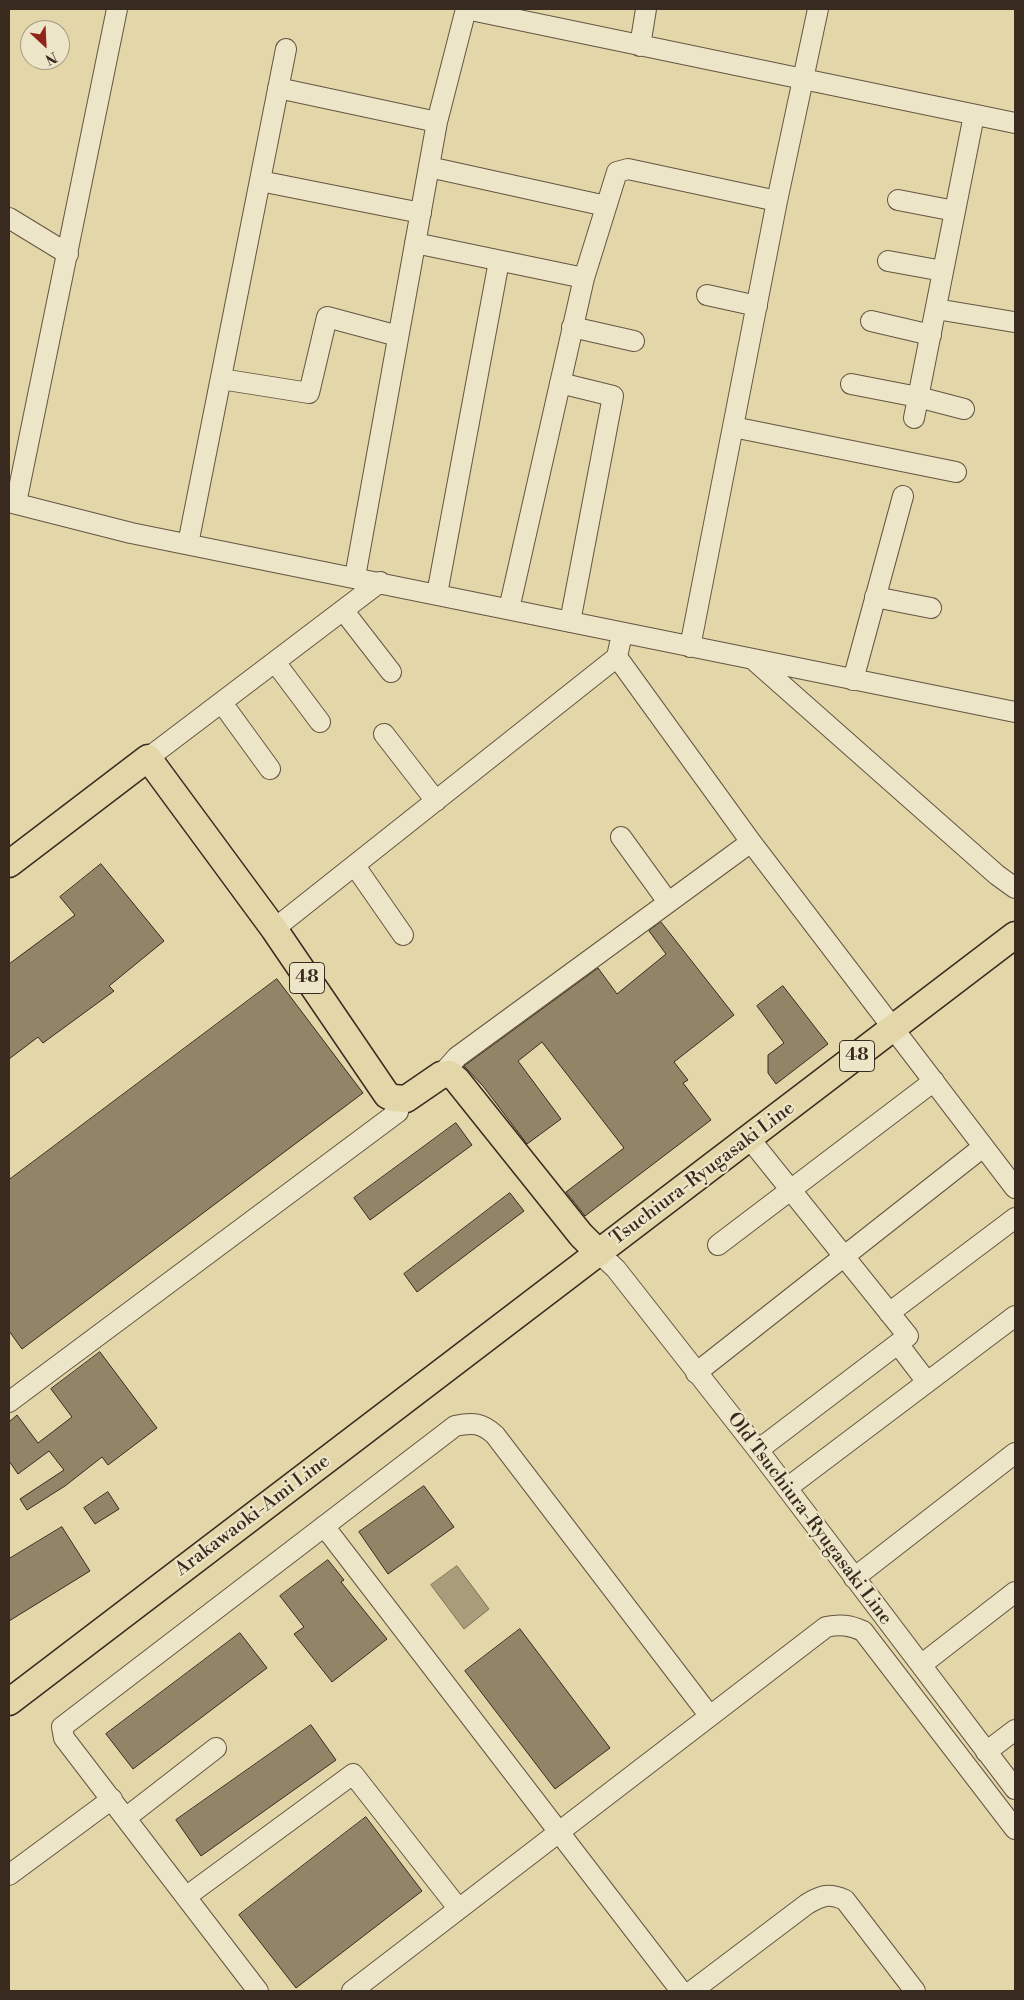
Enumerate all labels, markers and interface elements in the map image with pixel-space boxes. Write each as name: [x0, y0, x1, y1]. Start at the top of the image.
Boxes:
north arrow: [20, 20, 70, 70]
text: N: [42, 47, 60, 68]
road number: 48: [290, 962, 324, 994]
road number: 48: [840, 1040, 874, 1072]
street label: Tsuchiura-Ryugasaki Line: [606, 1097, 800, 1251]
street label: Old Tsuchiura-Ryugasaki Line: [722, 1408, 896, 1630]
street label: Arakawaoki-Ami Line: [171, 1450, 335, 1582]

